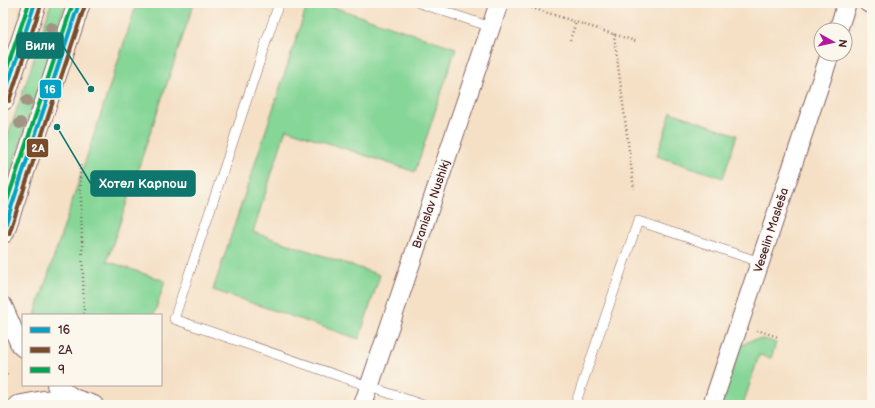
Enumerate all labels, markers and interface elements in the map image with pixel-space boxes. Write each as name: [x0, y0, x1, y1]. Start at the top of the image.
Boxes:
north arrow: [813, 22, 853, 62]
callout: Вили: [17, 33, 63, 58]
text: Вили: [25, 38, 55, 54]
text: N: [835, 38, 849, 48]
line badge: 16: [39, 79, 62, 99]
text: 16: [44, 83, 56, 96]
line badge: 2A: [26, 138, 49, 158]
text: 2A: [31, 142, 45, 155]
street label: Branislav Nushikj: [409, 158, 454, 251]
callout: Хотел Карпош: [91, 171, 195, 196]
text: Хотел Карпош: [98, 176, 187, 192]
street label: Veselin Masleša: [751, 186, 792, 275]
legend: [22, 314, 162, 386]
text: 16: [58, 323, 70, 338]
text: 2A: [58, 343, 73, 358]
text: 9: [58, 363, 65, 378]

